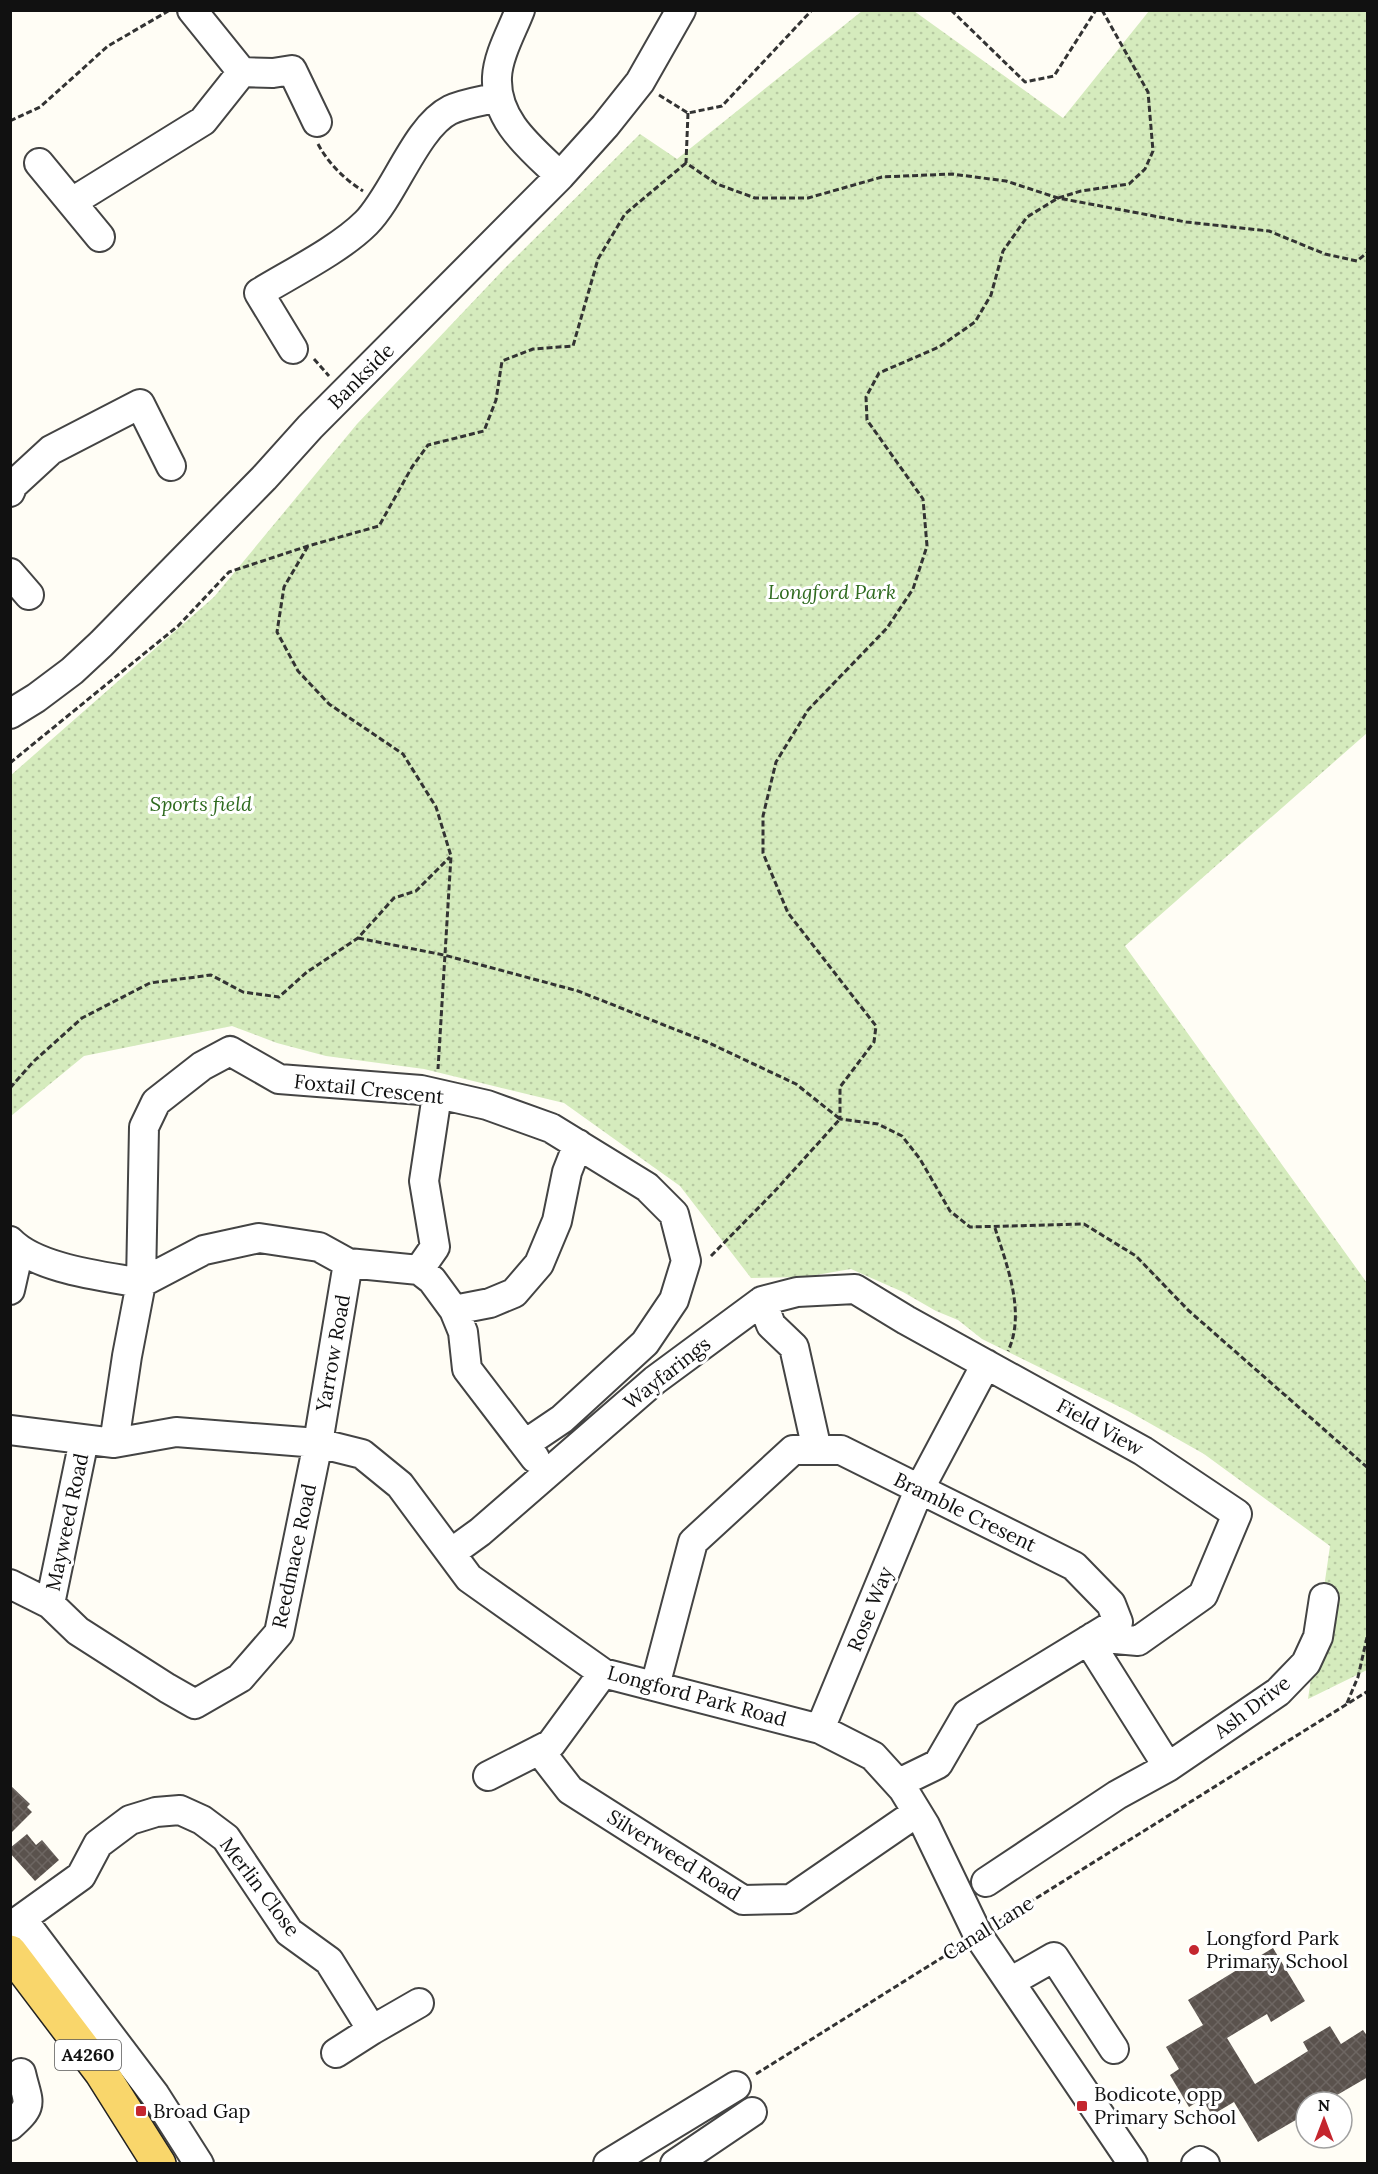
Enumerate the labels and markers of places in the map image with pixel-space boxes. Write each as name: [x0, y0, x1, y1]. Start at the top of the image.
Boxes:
place label: Longford Park Primary School: [1206, 1925, 1348, 1973]
marker: Longford Park Primary School: [1187, 1943, 1201, 1957]
place label: Bodicote, opp Primary School: [1094, 2081, 1236, 2129]
place label: Broad Gap: [153, 2098, 251, 2123]
marker: Bodicote, opp Primary School: [1075, 2099, 1089, 2113]
marker: Broad Gap: [134, 2104, 148, 2118]

